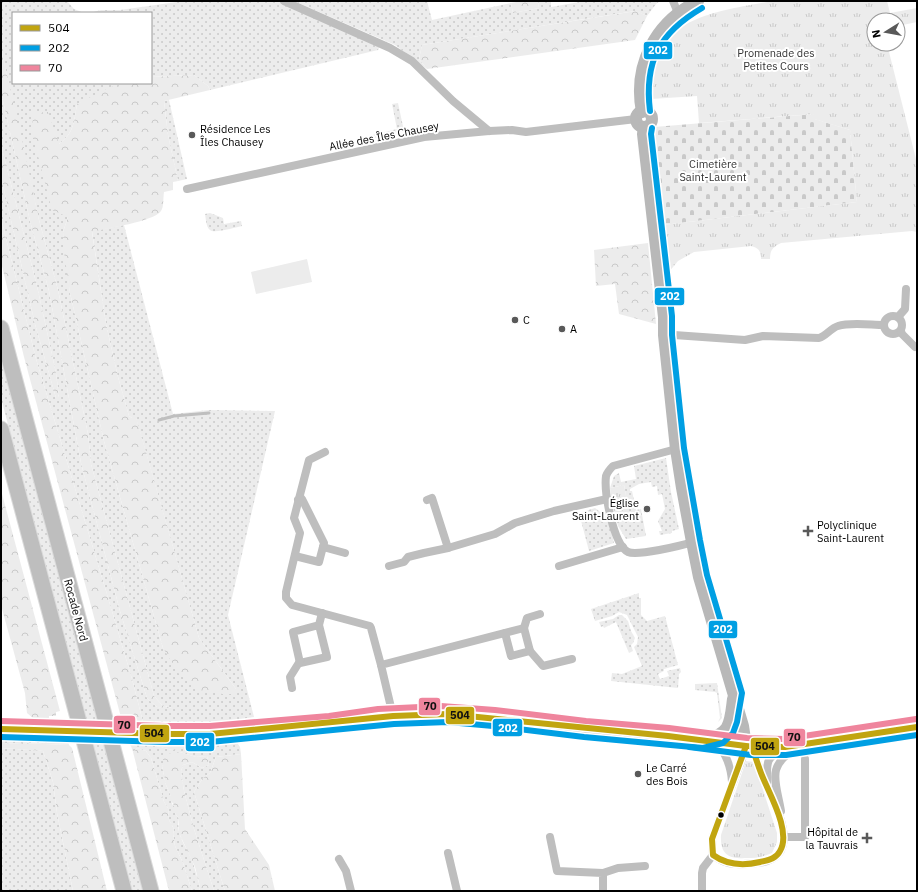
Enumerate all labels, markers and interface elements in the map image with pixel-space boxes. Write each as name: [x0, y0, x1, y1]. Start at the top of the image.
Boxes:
legend: [12, 12, 152, 84]
north arrow: [866, 12, 906, 52]
text: 504: [48, 20, 70, 35]
text: N: [869, 29, 884, 39]
text: 202: [48, 40, 70, 55]
line badge: 202: [643, 41, 673, 60]
text: 202: [648, 43, 668, 57]
park label: Promenade des Petites Cours: [737, 46, 815, 73]
text: 70: [48, 60, 62, 75]
street label: Allée des Îles Chausey: [328, 118, 441, 154]
place label: Résidence Les Îles Chausey: [200, 122, 271, 149]
marker: Résidence Les Îles Chausey: [187, 130, 197, 140]
park label: Cimetière Saint-Laurent: [679, 157, 747, 184]
line badge: 202: [654, 287, 685, 306]
text: 202: [660, 289, 680, 303]
place label: C: [523, 313, 530, 327]
marker: C: [510, 315, 520, 325]
place label: A: [570, 322, 577, 336]
marker: A: [557, 324, 567, 334]
place label: Église Saint-Laurent: [572, 496, 639, 523]
marker: Église Saint-Laurent: [642, 504, 652, 514]
place label: Polyclinique Saint-Laurent: [817, 518, 884, 545]
marker: Polyclinique Saint-Laurent: [802, 525, 814, 537]
street label: Rocade Nord: [61, 577, 91, 643]
line badge: 202: [708, 620, 738, 639]
text: 202: [713, 622, 733, 636]
line badge: 70: [418, 697, 441, 716]
text: 70: [423, 699, 437, 713]
line badge: 504: [445, 706, 475, 725]
text: 504: [450, 708, 470, 722]
line badge: 70: [113, 715, 136, 734]
text: 70: [117, 718, 131, 732]
line badge: 202: [492, 718, 523, 737]
text: 202: [498, 721, 518, 735]
line badge: 504: [139, 724, 170, 743]
text: 504: [144, 726, 164, 740]
line badge: 70: [783, 728, 806, 747]
text: 70: [787, 730, 801, 744]
line badge: 202: [185, 732, 215, 752]
text: 202: [190, 735, 210, 749]
line badge: 504: [750, 737, 780, 756]
text: 504: [755, 739, 775, 753]
place label: Le Carré des Bois: [646, 761, 688, 788]
marker: Le Carré des Bois: [633, 769, 643, 779]
unlabelled marker: [716, 810, 726, 820]
place label: Hôpital de la Tauvrais: [806, 825, 858, 852]
marker: Hôpital de la Tauvrais: [861, 832, 873, 844]

